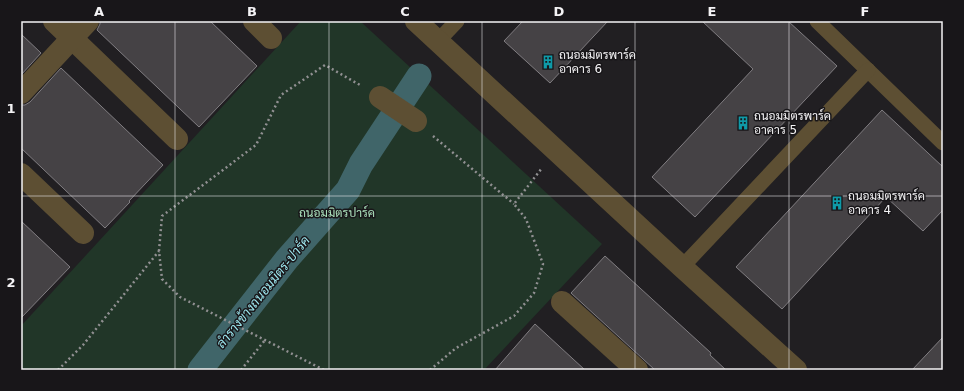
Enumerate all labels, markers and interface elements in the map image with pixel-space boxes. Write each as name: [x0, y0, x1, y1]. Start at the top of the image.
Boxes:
text: A: [94, 4, 104, 19]
text: B: [247, 4, 257, 19]
text: C: [400, 4, 410, 19]
text: D: [554, 4, 565, 19]
text: E: [708, 4, 716, 19]
text: F: [861, 4, 869, 19]
place label: ถนอมมิตรพาร์ค อาคาร 6: [559, 47, 636, 76]
building icon: ถนอมมิตรพาร์ค อาคาร 6: [540, 54, 556, 70]
text: 1: [6, 101, 16, 116]
place label: ถนอมมิตรพาร์ค อาคาร 5: [754, 108, 831, 137]
building icon: ถนอมมิตรพาร์ค อาคาร 5: [735, 115, 751, 131]
place label: ถนอมมิตรพาร์ค อาคาร 4: [848, 188, 925, 217]
building icon: ถนอมมิตรพาร์ค อาคาร 4: [829, 195, 845, 211]
park label: ถนอมมิตรปาร์ค: [299, 205, 375, 220]
water label: ลำรางข้างถนอมมิตร-ปาร์ค: [212, 232, 313, 351]
text: 2: [6, 275, 16, 290]

